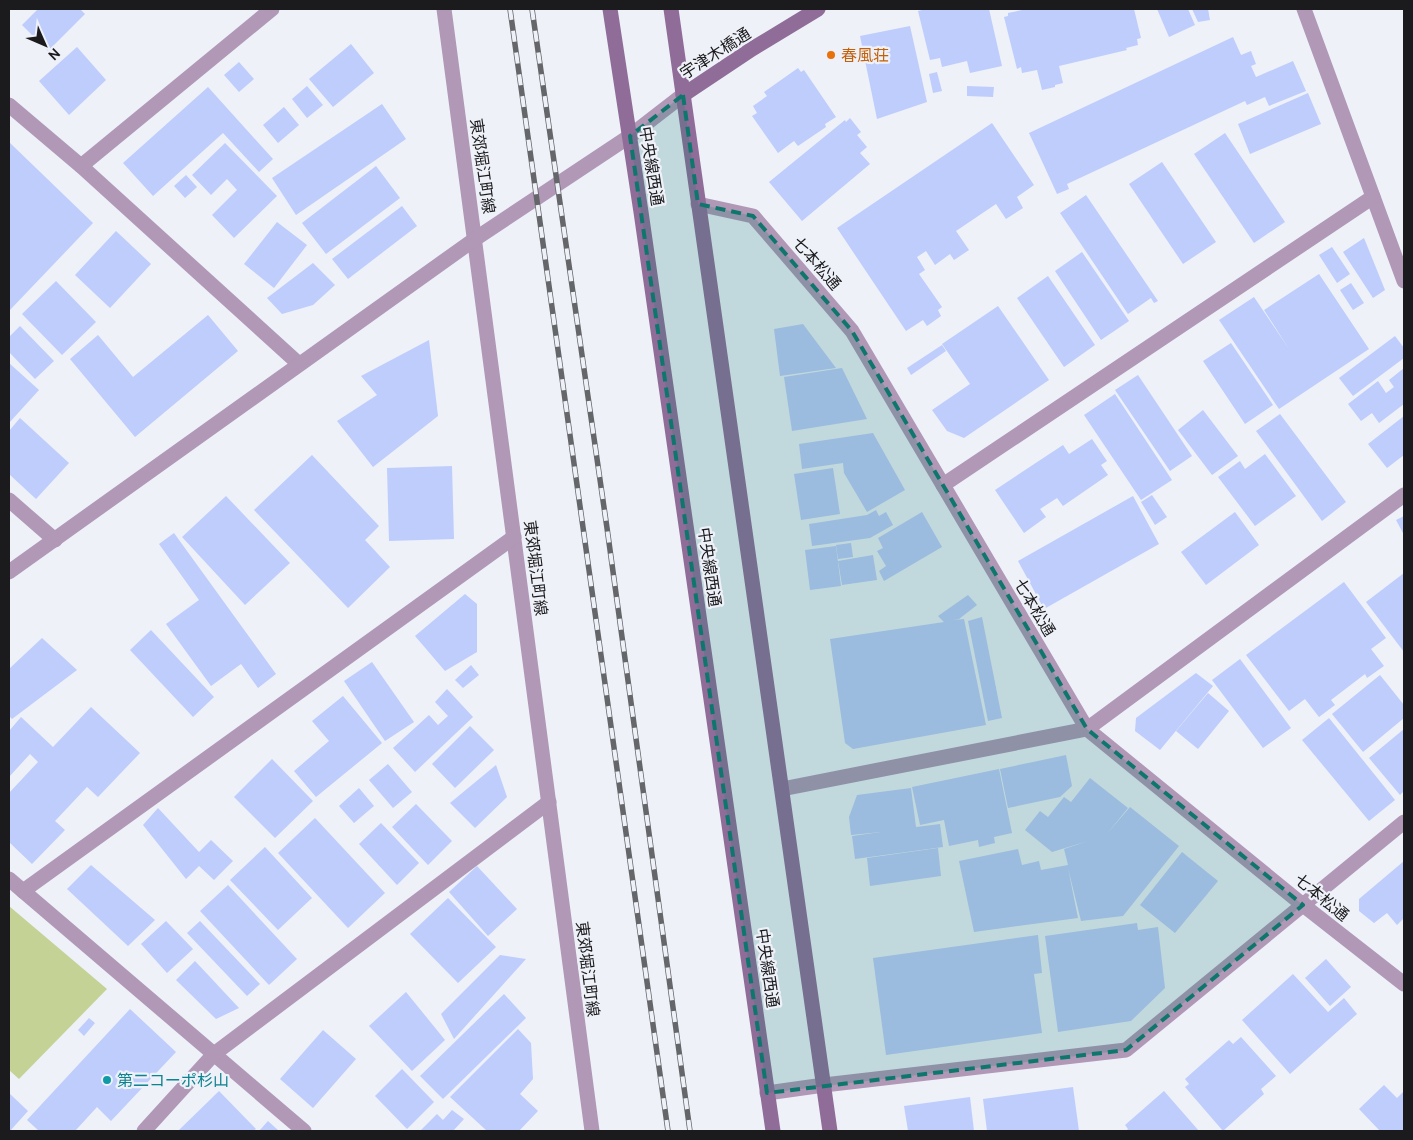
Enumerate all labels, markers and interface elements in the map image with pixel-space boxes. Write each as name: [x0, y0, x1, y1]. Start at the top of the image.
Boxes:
north arrow: [20, 20, 70, 70]
street label: 宇津木橋通: [677, 24, 754, 83]
text: N: [44, 44, 64, 64]
place label: 春風荘: [841, 46, 889, 65]
marker: 春風荘: [825, 49, 837, 61]
street label: 東郊堀江町線: [466, 117, 499, 215]
street label: 中央線西通: [636, 125, 667, 207]
street label: 七本松通: [788, 233, 845, 294]
street label: 東郊堀江町線: [520, 519, 551, 617]
street label: 中央線西通: [695, 526, 724, 608]
street label: 七本松通: [1010, 575, 1059, 640]
street label: 七本松通: [1291, 870, 1353, 925]
street label: 東郊堀江町線: [572, 920, 603, 1018]
street label: 中央線西通: [753, 927, 782, 1009]
place label: 第二コーポ杉山: [117, 1071, 229, 1090]
marker: 第二コーポ杉山: [101, 1074, 113, 1086]

